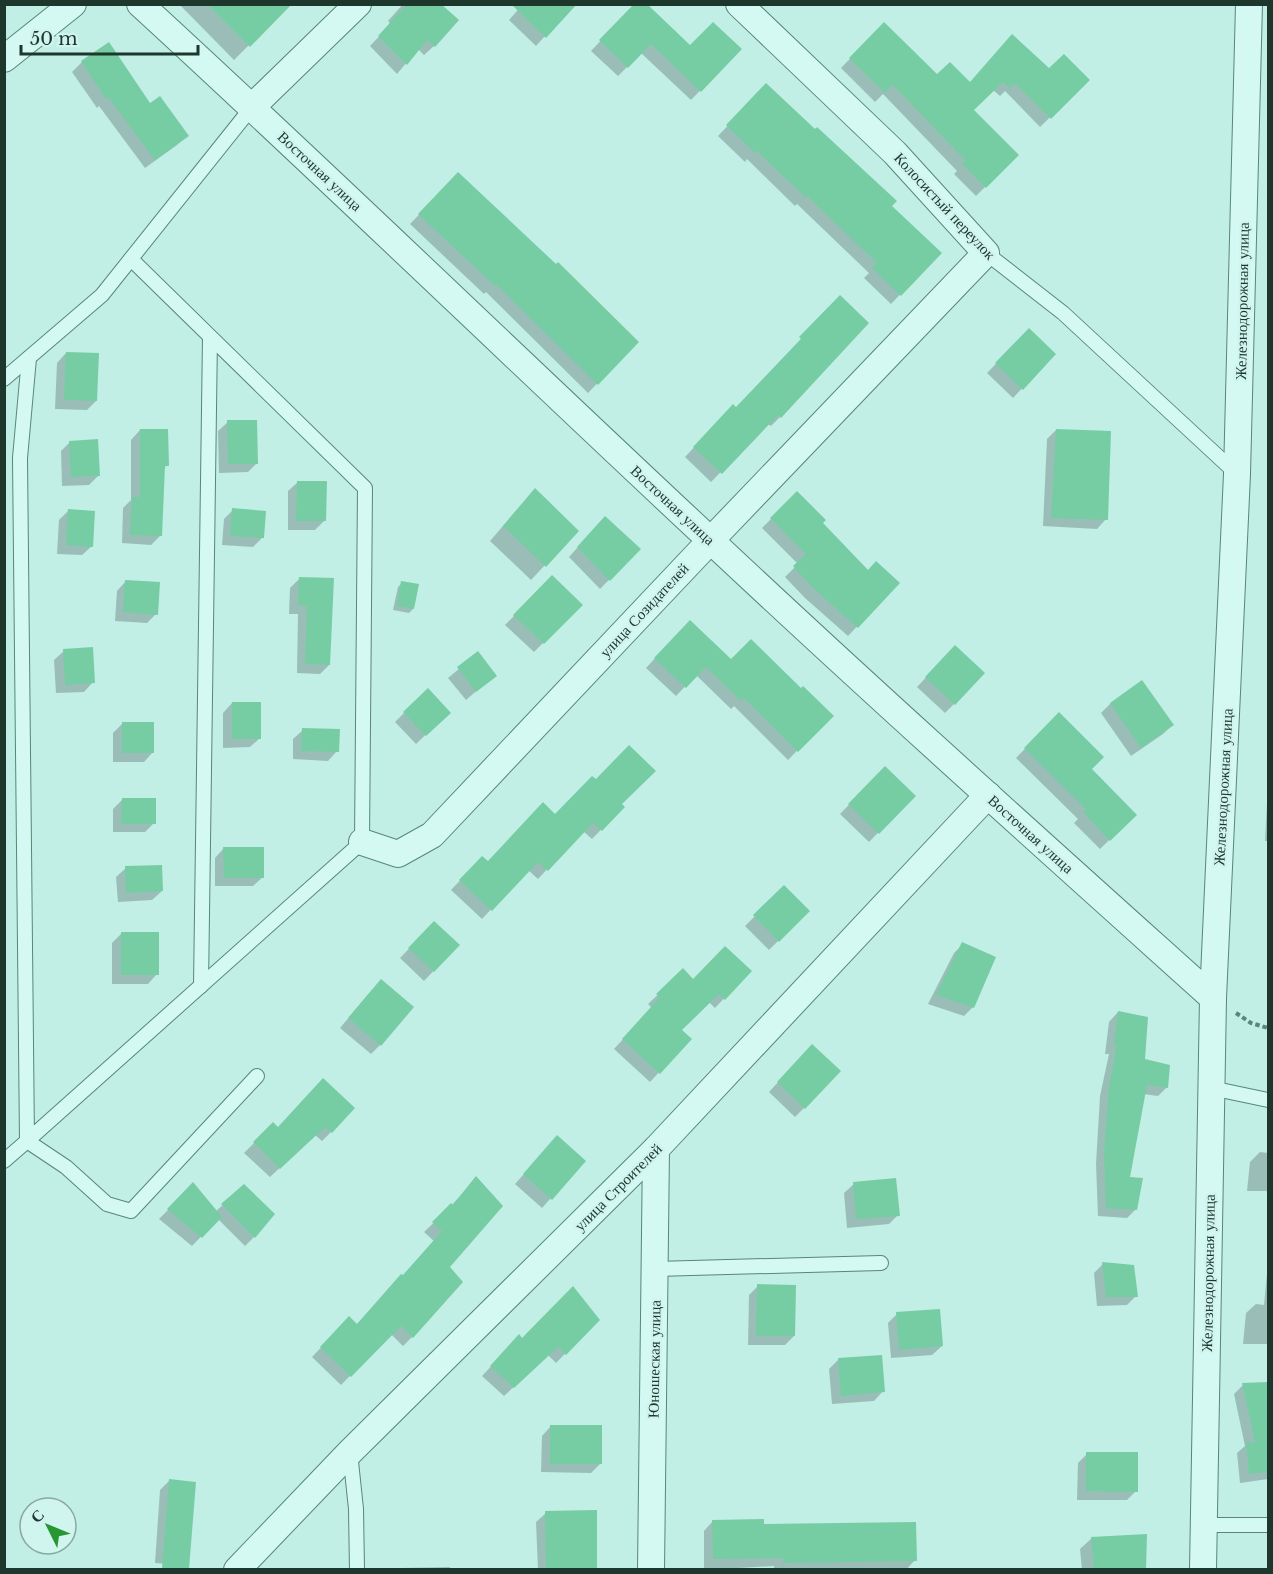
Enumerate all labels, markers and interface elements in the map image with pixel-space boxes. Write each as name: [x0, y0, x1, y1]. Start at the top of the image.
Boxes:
scale bar: [21, 18, 198, 56]
text: 50 m: [30, 28, 78, 50]
street label: Восточная улица: [274, 127, 366, 215]
street label: Колосистый переулок: [890, 148, 1000, 264]
street label: Железнодорожная улица: [1231, 222, 1253, 380]
street label: Восточная улица: [627, 461, 719, 549]
street label: улица Созидателей: [595, 559, 693, 661]
street label: Железнодорожная улица: [1209, 707, 1237, 866]
street label: Восточная улица: [984, 791, 1078, 878]
street label: улица Строителей: [570, 1139, 666, 1235]
street label: Железнодорожная улица: [1197, 1194, 1219, 1352]
street label: Юношеская улица: [643, 1299, 665, 1418]
north arrow: [18, 1496, 78, 1556]
text: С: [26, 1505, 48, 1527]

